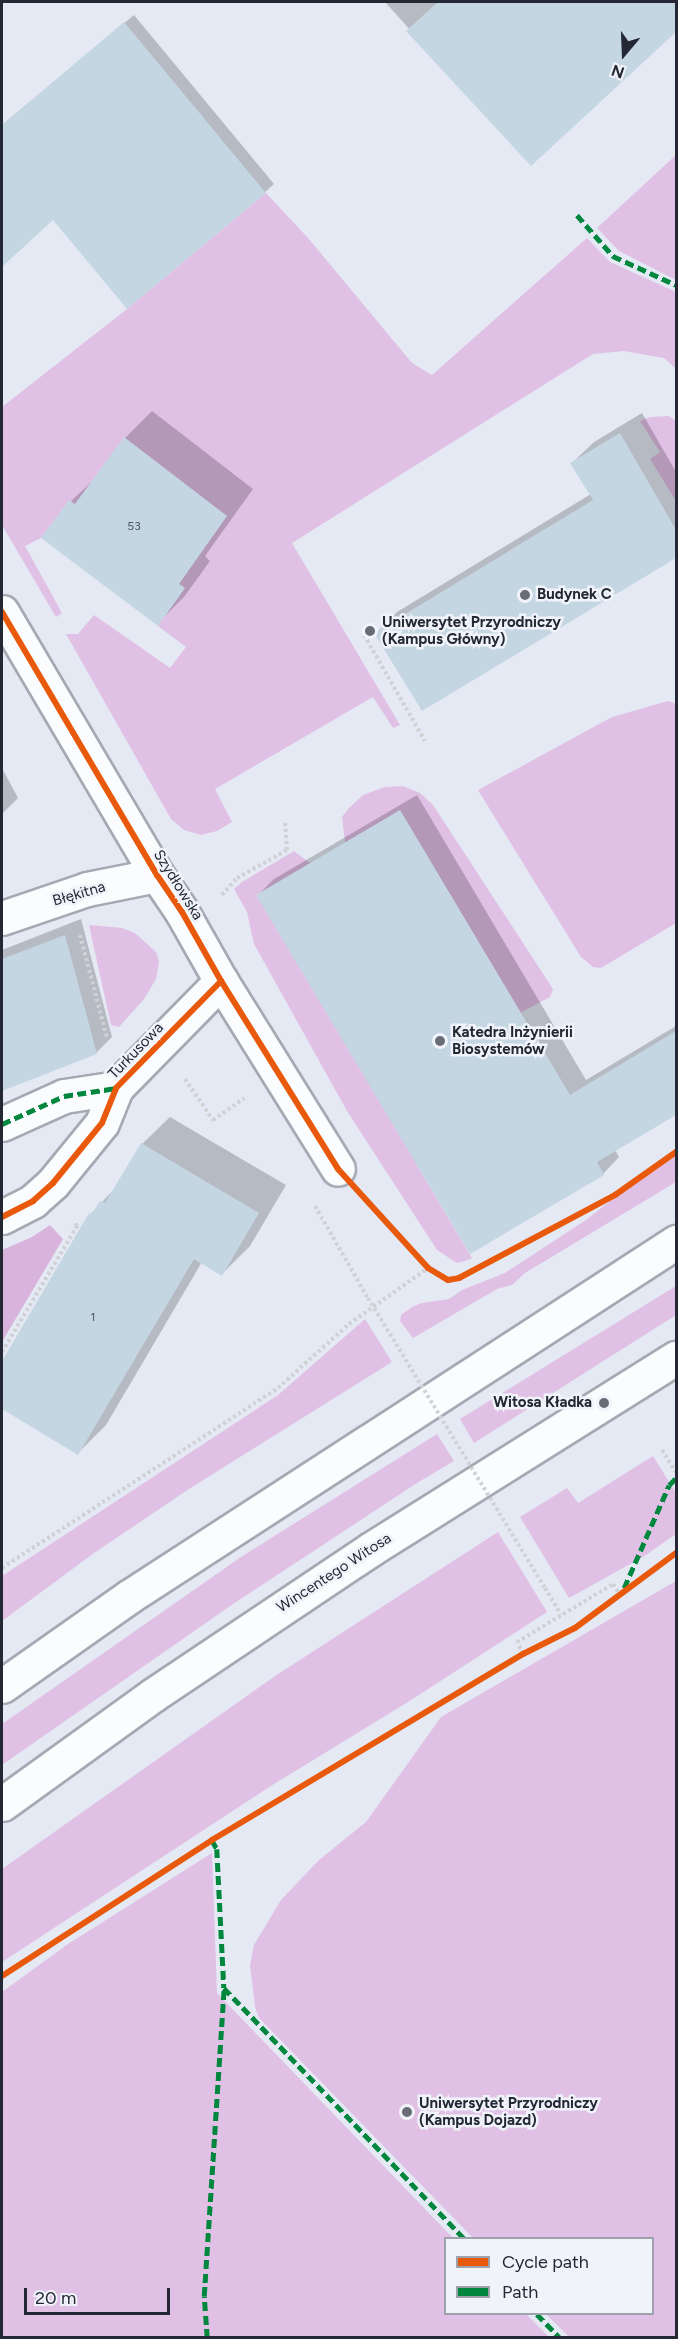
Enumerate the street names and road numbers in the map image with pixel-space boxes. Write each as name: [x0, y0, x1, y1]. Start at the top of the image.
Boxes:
street label: Szydłowska: [149, 847, 207, 923]
street label: Błękitna: [51, 878, 107, 910]
street label: Turkusowa: [105, 1019, 167, 1083]
street label: Wincentego Witosa: [273, 1529, 395, 1617]

